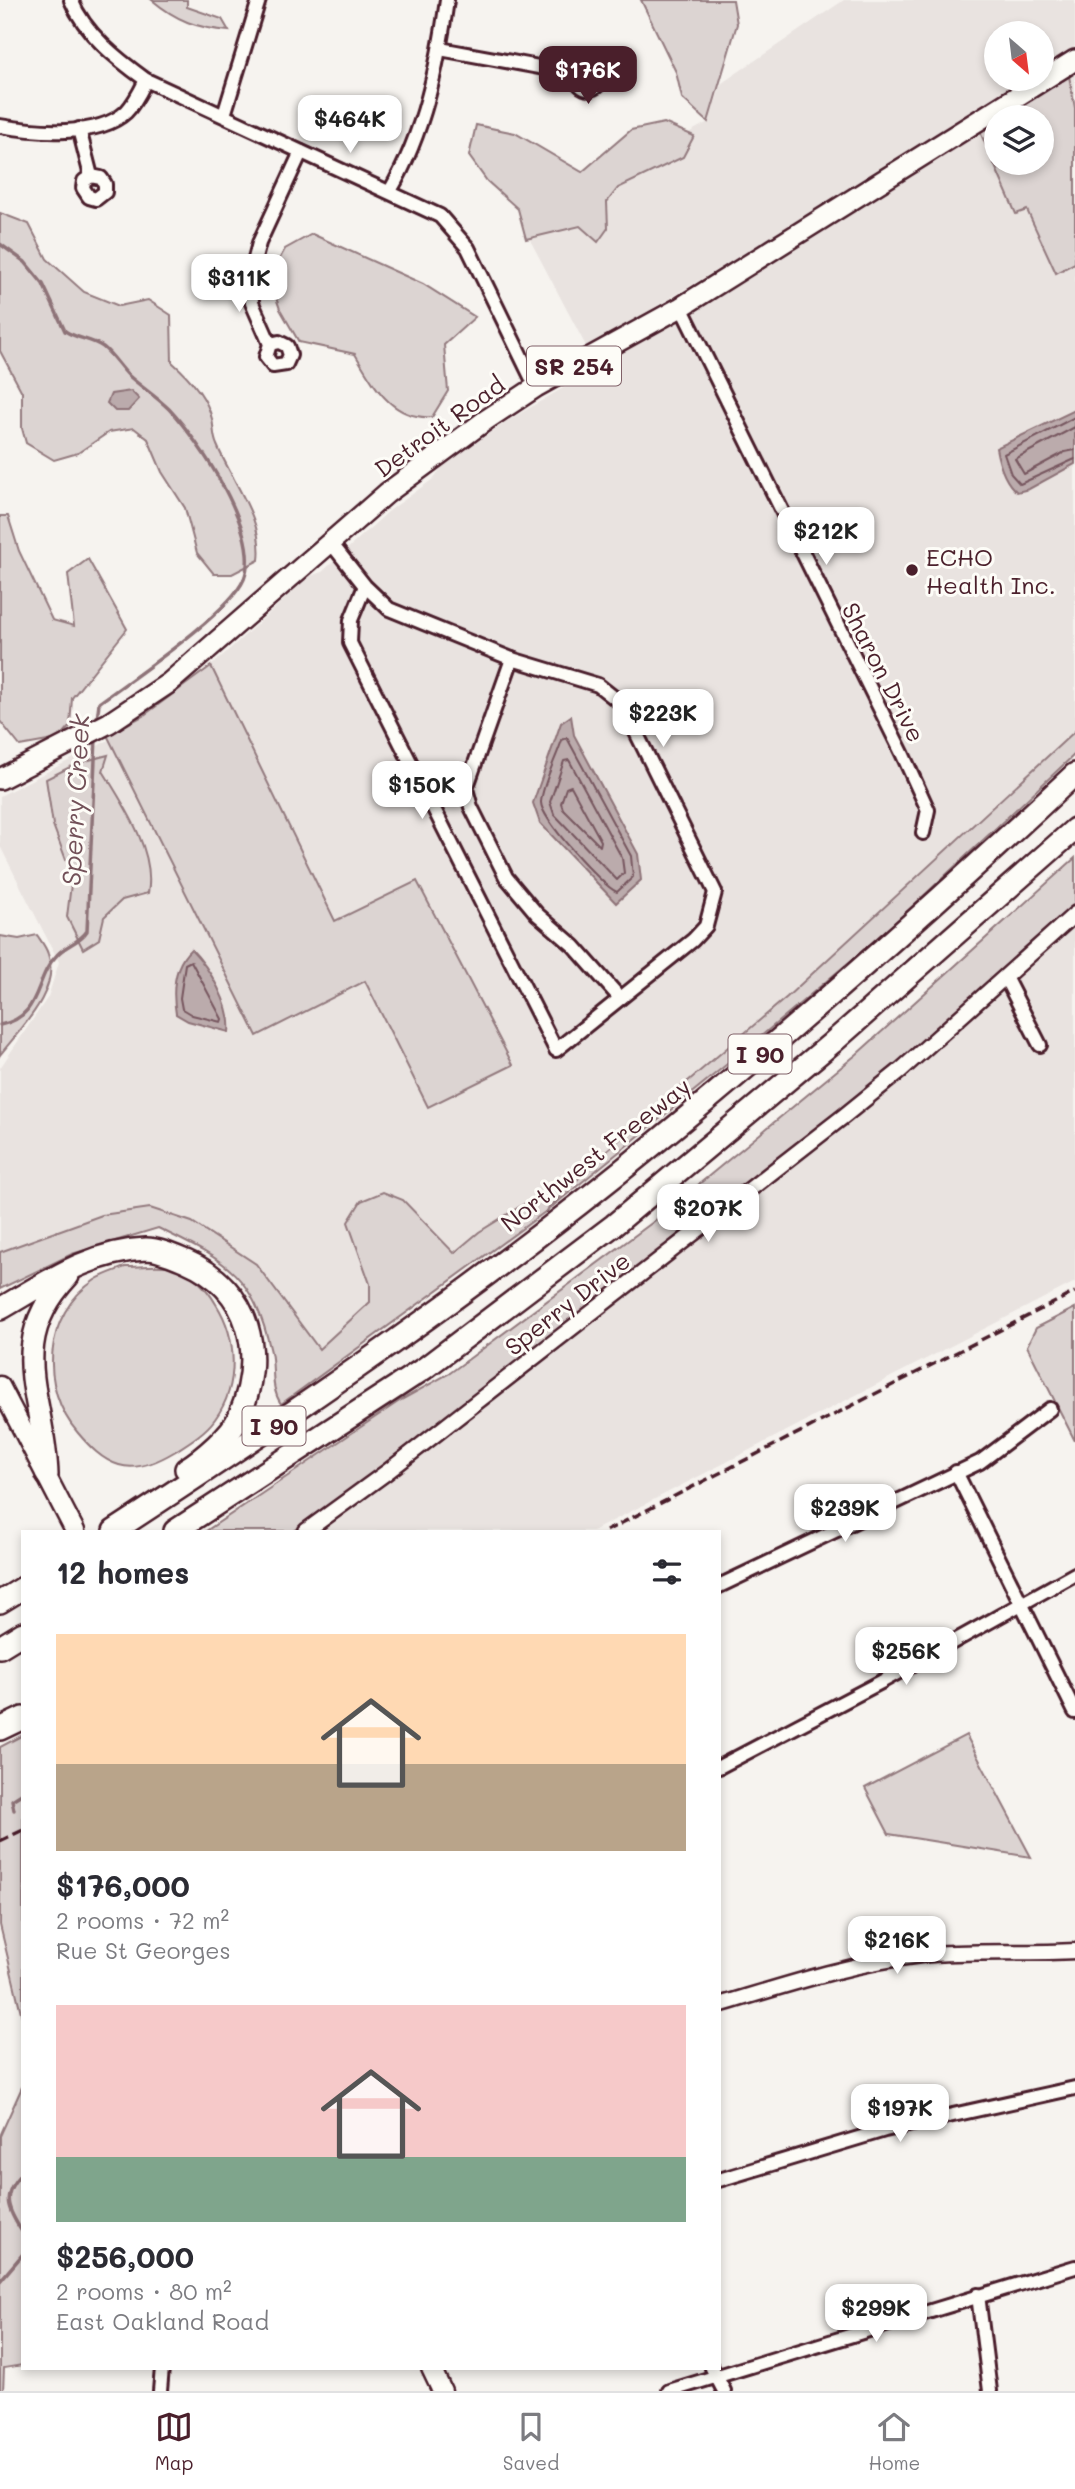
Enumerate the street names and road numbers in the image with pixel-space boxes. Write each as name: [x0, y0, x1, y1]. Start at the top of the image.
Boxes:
road number: SR 254: [527, 346, 621, 386]
street label: Detroit Road: [368, 368, 510, 484]
street label: Sharon Drive: [836, 597, 932, 747]
road number: I 90: [728, 1035, 792, 1074]
street label: Northwest Freeway: [494, 1070, 696, 1238]
street label: Sperry Drive: [498, 1244, 636, 1362]
road number: I 90: [243, 1406, 306, 1446]

